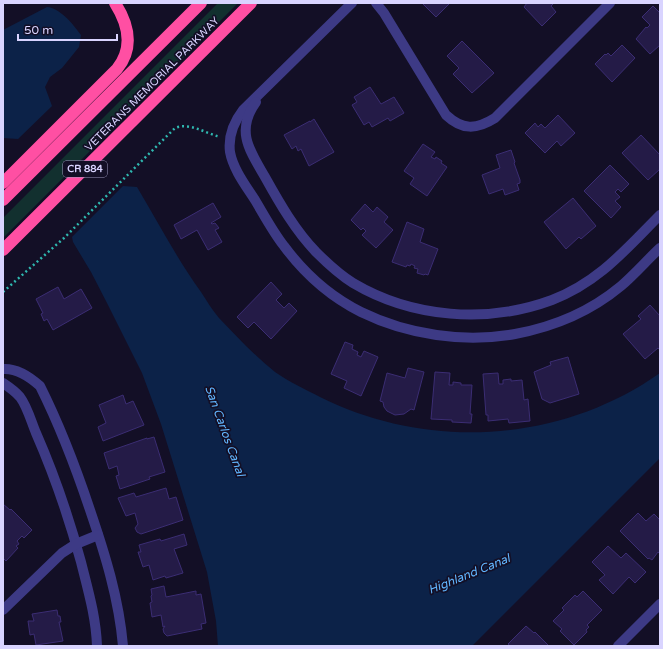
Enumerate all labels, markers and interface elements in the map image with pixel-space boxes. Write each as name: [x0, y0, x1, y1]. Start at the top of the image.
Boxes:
street label: VETERANS MEMORIAL PARKWAY: [82, 14, 222, 154]
scale bar: [18, 16, 117, 42]
text: 50 m: [24, 23, 53, 37]
road number: CR 884: [63, 161, 107, 177]
water label: San Carlos Canal: [202, 384, 249, 480]
water label: Highland Canal: [426, 551, 514, 597]

